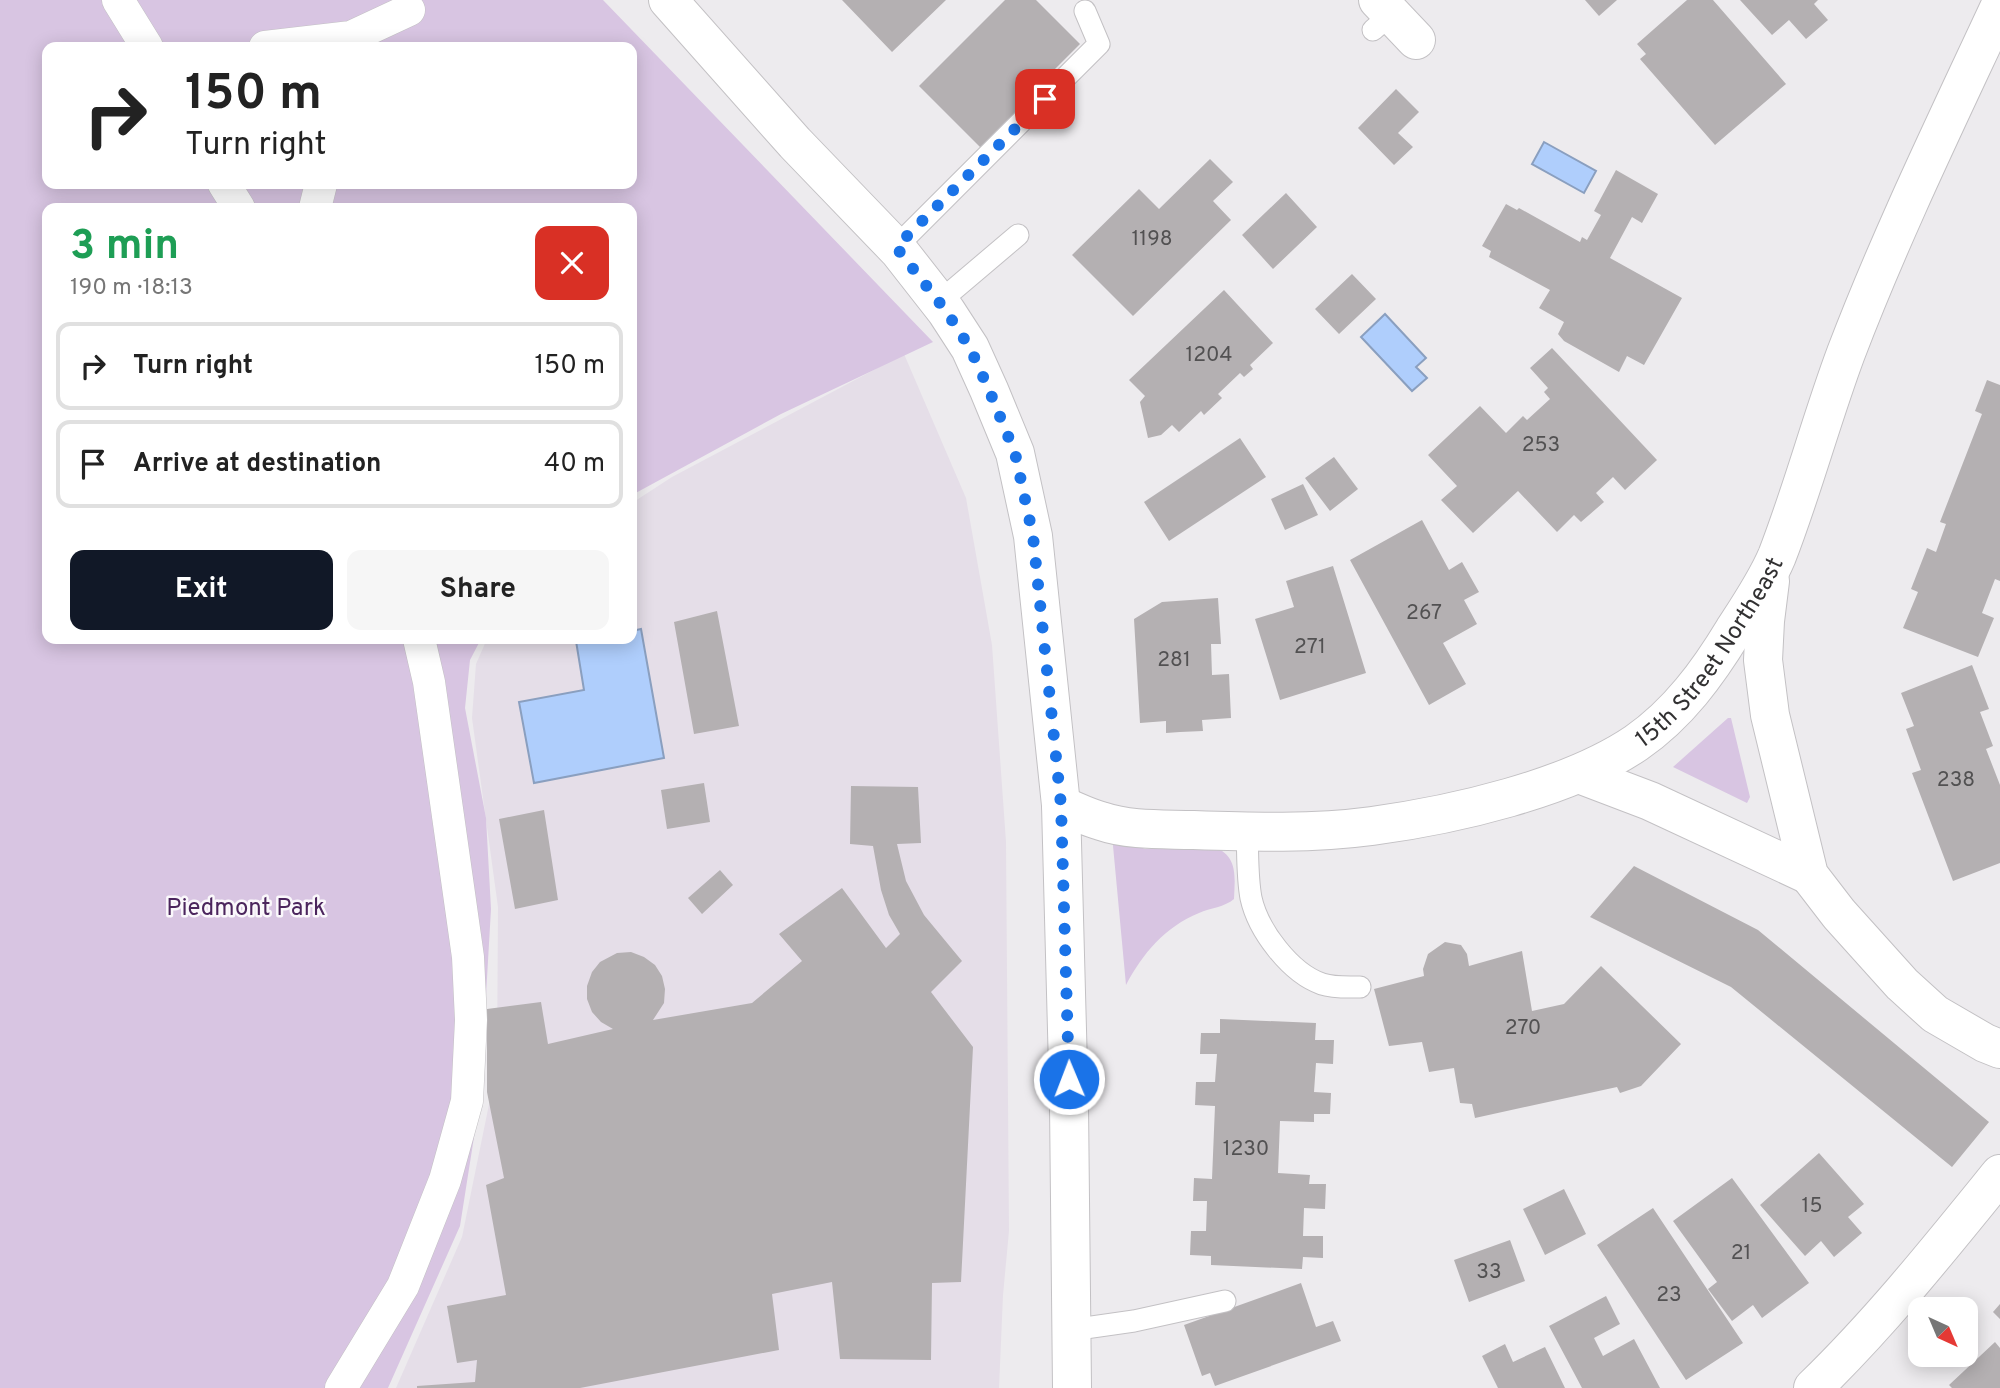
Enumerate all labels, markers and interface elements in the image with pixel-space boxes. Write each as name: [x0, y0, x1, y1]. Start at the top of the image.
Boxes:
text: 150 m: [185, 65, 322, 127]
pin: [1015, 69, 1075, 129]
icon: right: [70, 70, 161, 161]
icon: arrive: [1026, 80, 1064, 118]
text: Turn right: [185, 126, 327, 166]
text: 3 min: [70, 221, 179, 274]
button: close: [535, 226, 609, 300]
house number: 1198: [1131, 226, 1173, 253]
text: 190 m · 18:13: [70, 274, 193, 303]
house number: 1204: [1185, 342, 1233, 369]
icon: right: [74, 347, 112, 385]
text: Turn right: [133, 350, 253, 383]
text: 150 m: [534, 350, 605, 383]
house number: 253: [1522, 432, 1560, 459]
icon: arrive: [74, 445, 112, 483]
text: Arrive at destination: [133, 448, 381, 481]
text: 40 m: [544, 448, 605, 481]
button: Exit: [70, 550, 333, 630]
button: Share: [347, 550, 609, 630]
street label: 15th Street Northeast: [1630, 553, 1791, 755]
house number: 267: [1406, 600, 1442, 627]
house number: 271: [1294, 634, 1326, 661]
house number: 281: [1157, 647, 1191, 674]
house number: 238: [1937, 767, 1975, 794]
park label: Piedmont Park: [166, 894, 326, 924]
house number: 270: [1505, 1015, 1541, 1042]
position arrow: [1032, 1042, 1106, 1116]
house number: 1230: [1223, 1136, 1269, 1163]
house number: 15: [1802, 1193, 1822, 1220]
house number: 21: [1731, 1240, 1751, 1267]
house number: 33: [1476, 1259, 1502, 1286]
house number: 23: [1656, 1282, 1682, 1309]
north arrow: [1908, 1297, 1978, 1367]
map controls: [1908, 1297, 1978, 1367]

